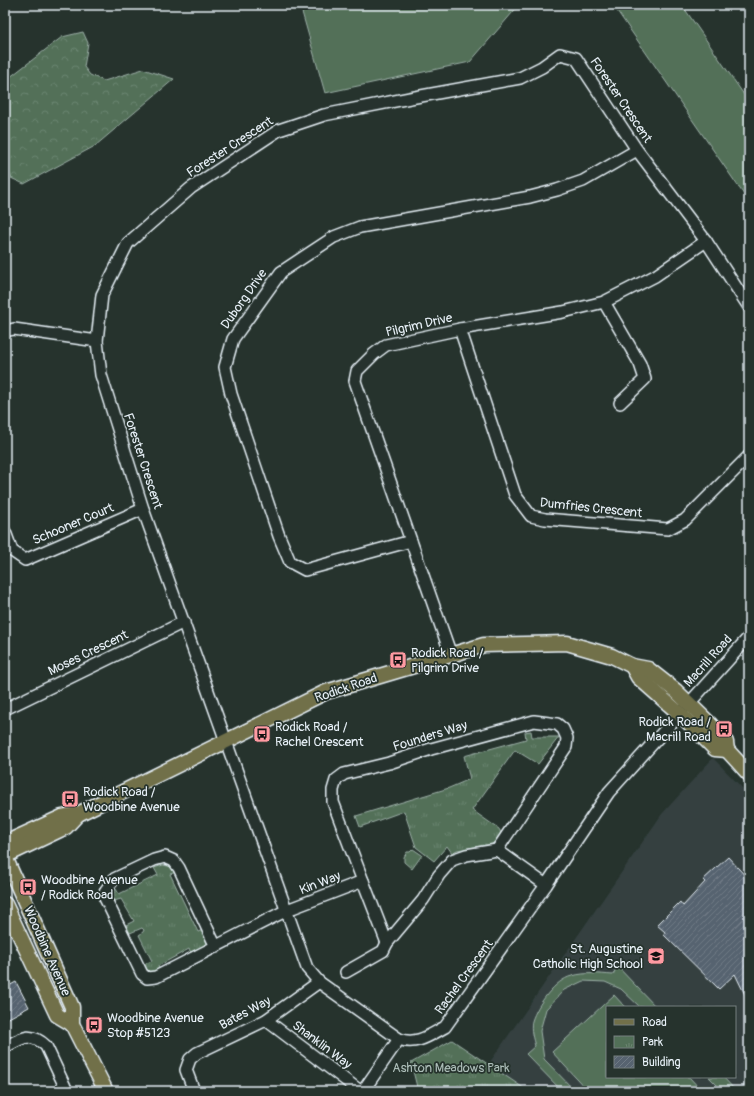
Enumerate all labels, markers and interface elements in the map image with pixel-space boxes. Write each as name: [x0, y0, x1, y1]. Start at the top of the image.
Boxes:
street label: Forester Crescent: [586, 54, 656, 146]
street label: Forester Crescent: [184, 113, 277, 181]
street label: Duborg Drive: [217, 265, 271, 332]
street label: Pilgrim Drive: [384, 309, 454, 340]
street label: Forester Crescent: [120, 411, 166, 512]
street label: Dumfries Crescent: [539, 495, 644, 521]
street label: Schooner Court: [30, 499, 117, 548]
street label: Moses Crescent: [45, 626, 131, 679]
street label: Macrill Road: [680, 632, 736, 690]
place label: Rodick Road / Pilgrim Drive: [411, 645, 484, 676]
bus stop icon: Rodick Road / Pilgrim Drive: [388, 650, 408, 670]
street label: Rodick Road: [313, 670, 379, 706]
place label: Rodick Road / Macrill Road: [639, 714, 711, 745]
street label: Founders Way: [391, 717, 470, 755]
place label: Rodick Road / Rachel Crescent: [275, 719, 364, 750]
bus stop icon: Rodick Road / Macrill Road: [714, 719, 734, 739]
bus stop icon: Rodick Road / Rachel Crescent: [252, 724, 272, 744]
place label: Rodick Road / Woodbine Avenue: [83, 784, 180, 815]
bus stop icon: Rodick Road / Woodbine Avenue: [60, 789, 80, 809]
street label: Kin Way: [297, 868, 343, 898]
place label: Woodbine Avenue / Rodick Road: [41, 872, 138, 903]
bus stop icon: Woodbine Avenue / Rodick Road: [18, 877, 38, 897]
street label: Woodbine Avenue: [20, 904, 74, 999]
street label: Rachel Crescent: [432, 936, 497, 1017]
place label: St. Augustine Catholic High School: [533, 941, 644, 972]
school or university icon: St. Augustine Catholic High School: [646, 946, 666, 966]
street label: Bates Way: [217, 993, 274, 1033]
legend: [606, 1006, 736, 1078]
place label: Woodbine Avenue Stop #5123: [107, 1010, 204, 1041]
bus stop icon: Woodbine Avenue Stop #5123: [84, 1015, 104, 1035]
text: Road: [642, 1015, 667, 1030]
street label: Shanklin Way: [289, 1017, 355, 1073]
text: Park: [642, 1035, 663, 1050]
text: Building: [642, 1055, 681, 1070]
park label: Ashton Meadows Park: [392, 1060, 510, 1076]

